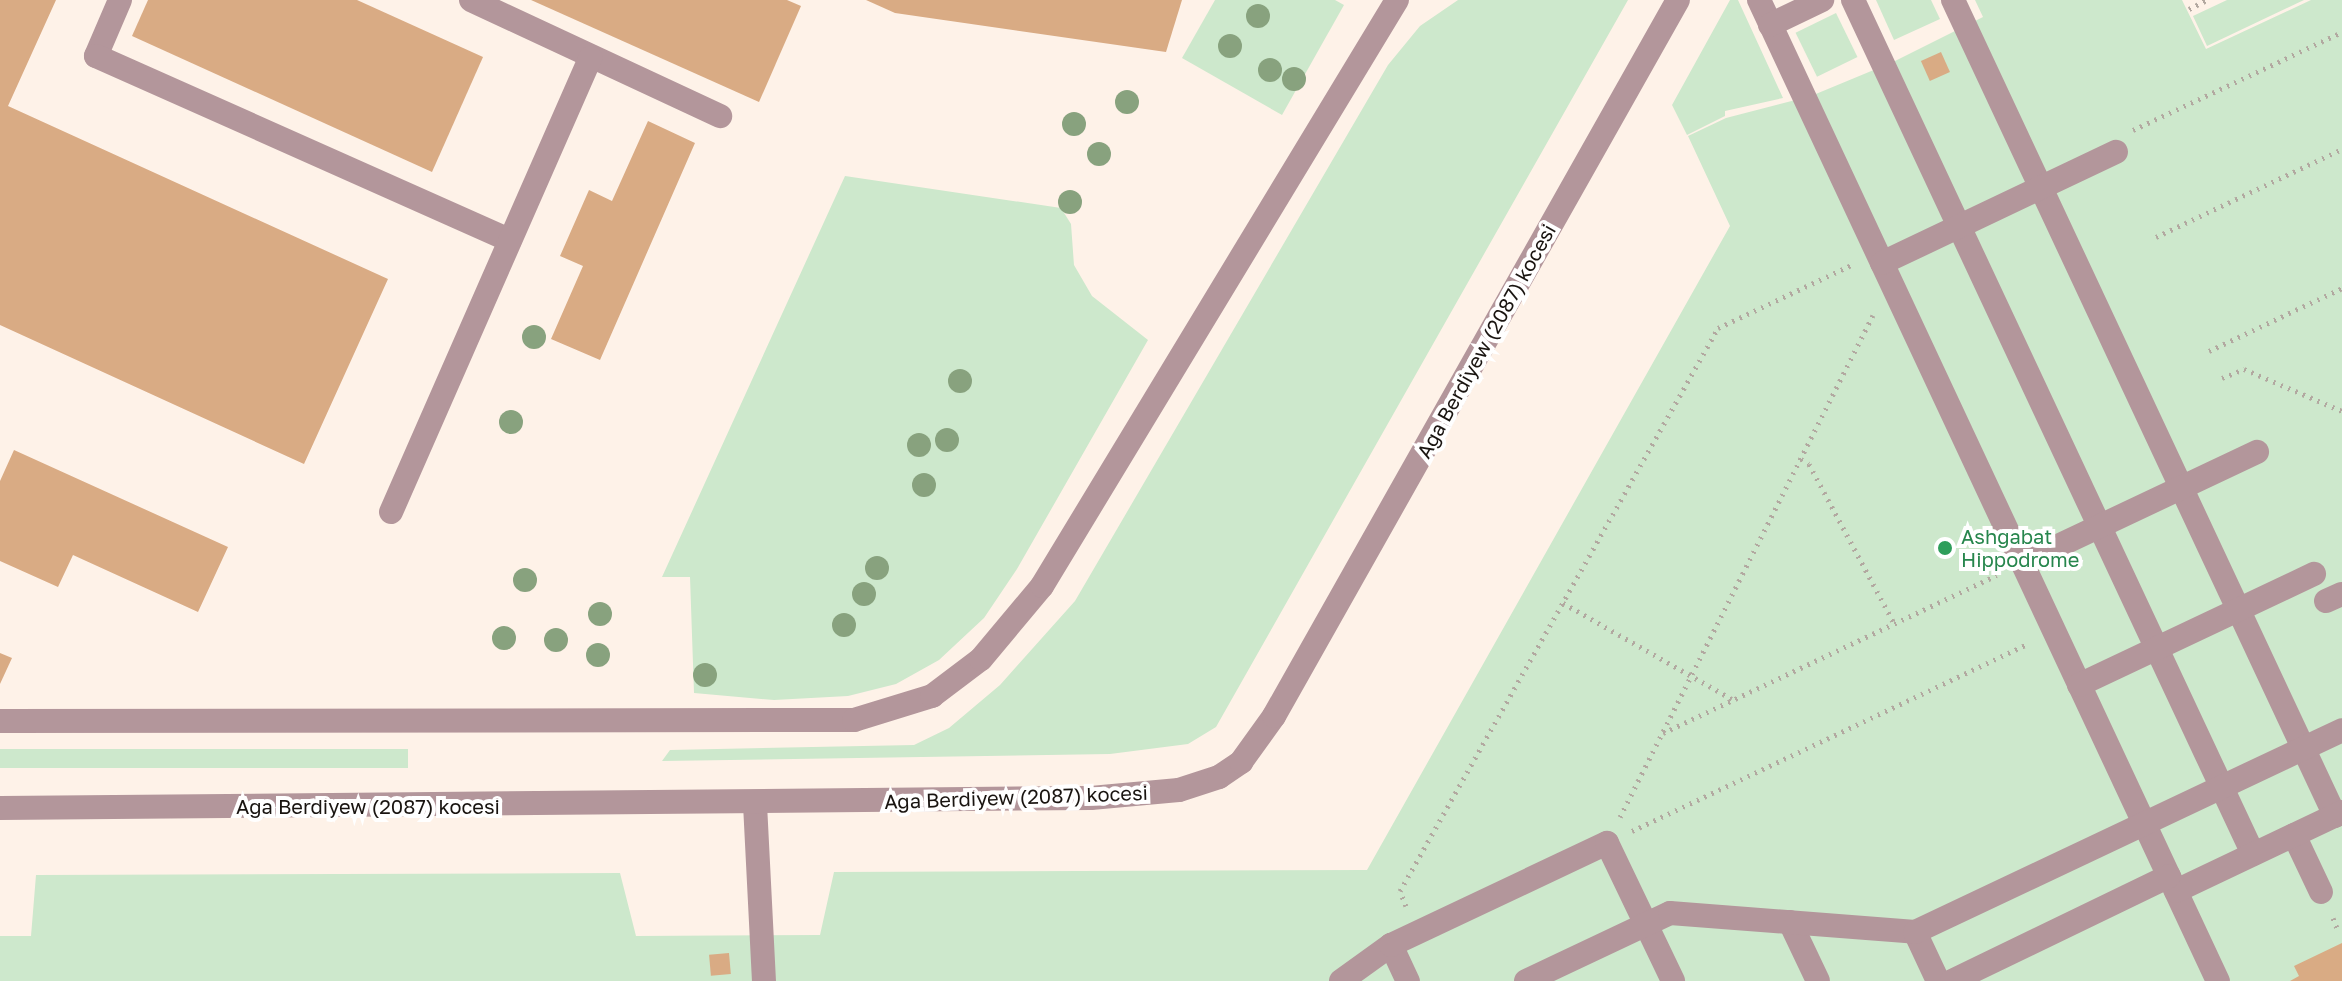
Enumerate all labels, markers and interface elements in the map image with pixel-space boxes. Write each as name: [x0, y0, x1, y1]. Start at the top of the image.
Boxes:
street label: Aga Berdiyew (2087) kocesi: [1412, 220, 1560, 462]
place label: Ashgabat Hippodrome: [1961, 524, 2079, 571]
marker: Ashgabat Hippodrome: [1936, 539, 1954, 557]
street label: Aga Berdiyew (2087) kocesi: [884, 780, 1148, 814]
street label: Aga Berdiyew (2087) kocesi: [236, 794, 500, 818]

